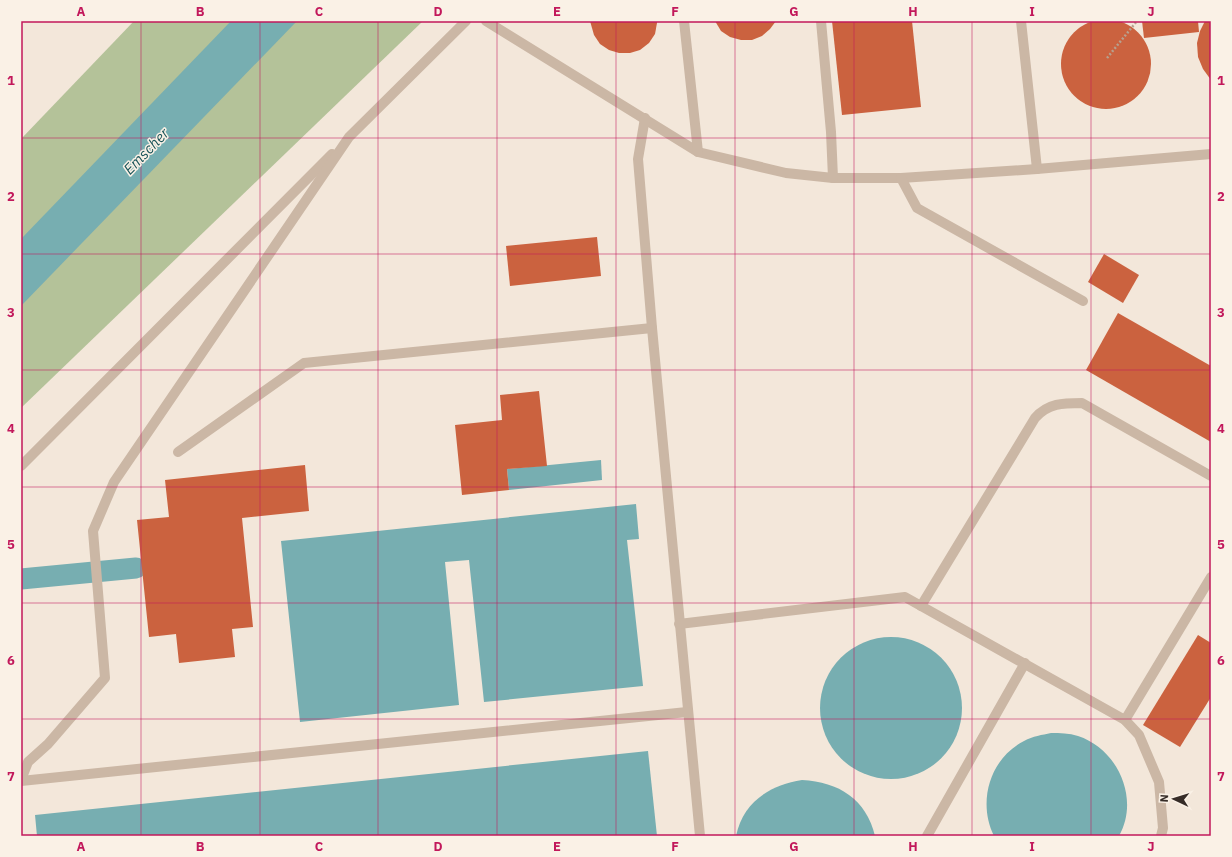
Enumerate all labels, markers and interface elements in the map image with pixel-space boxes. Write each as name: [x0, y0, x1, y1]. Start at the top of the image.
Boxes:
text: A: [77, 3, 86, 20]
text: B: [196, 3, 205, 20]
text: C: [315, 3, 324, 20]
text: D: [433, 3, 443, 20]
text: E: [553, 3, 561, 20]
text: F: [671, 3, 679, 20]
text: G: [789, 3, 799, 20]
text: H: [908, 3, 918, 20]
text: I: [1029, 3, 1035, 20]
text: J: [1147, 3, 1155, 20]
text: 1: [7, 72, 15, 89]
text: 1: [1217, 72, 1225, 89]
water label: Emscher: [119, 123, 173, 178]
text: 2: [7, 188, 15, 205]
text: 2: [1217, 188, 1225, 205]
text: 3: [7, 304, 15, 321]
text: 3: [1217, 304, 1225, 321]
text: 4: [7, 420, 15, 437]
text: 4: [1217, 420, 1225, 437]
text: 5: [7, 536, 15, 553]
text: 5: [1217, 536, 1225, 553]
text: 6: [7, 652, 15, 669]
text: 6: [1217, 652, 1225, 669]
text: 7: [7, 768, 15, 785]
text: 7: [1217, 768, 1225, 785]
north arrow: [1154, 779, 1194, 819]
text: N: [1157, 794, 1171, 803]
text: A: [77, 838, 86, 855]
text: B: [196, 838, 205, 855]
text: C: [315, 838, 324, 855]
text: D: [433, 838, 443, 855]
text: E: [553, 838, 561, 855]
text: F: [671, 838, 679, 855]
text: G: [789, 838, 799, 855]
text: H: [908, 838, 918, 855]
text: I: [1029, 838, 1035, 855]
text: J: [1147, 838, 1155, 855]

